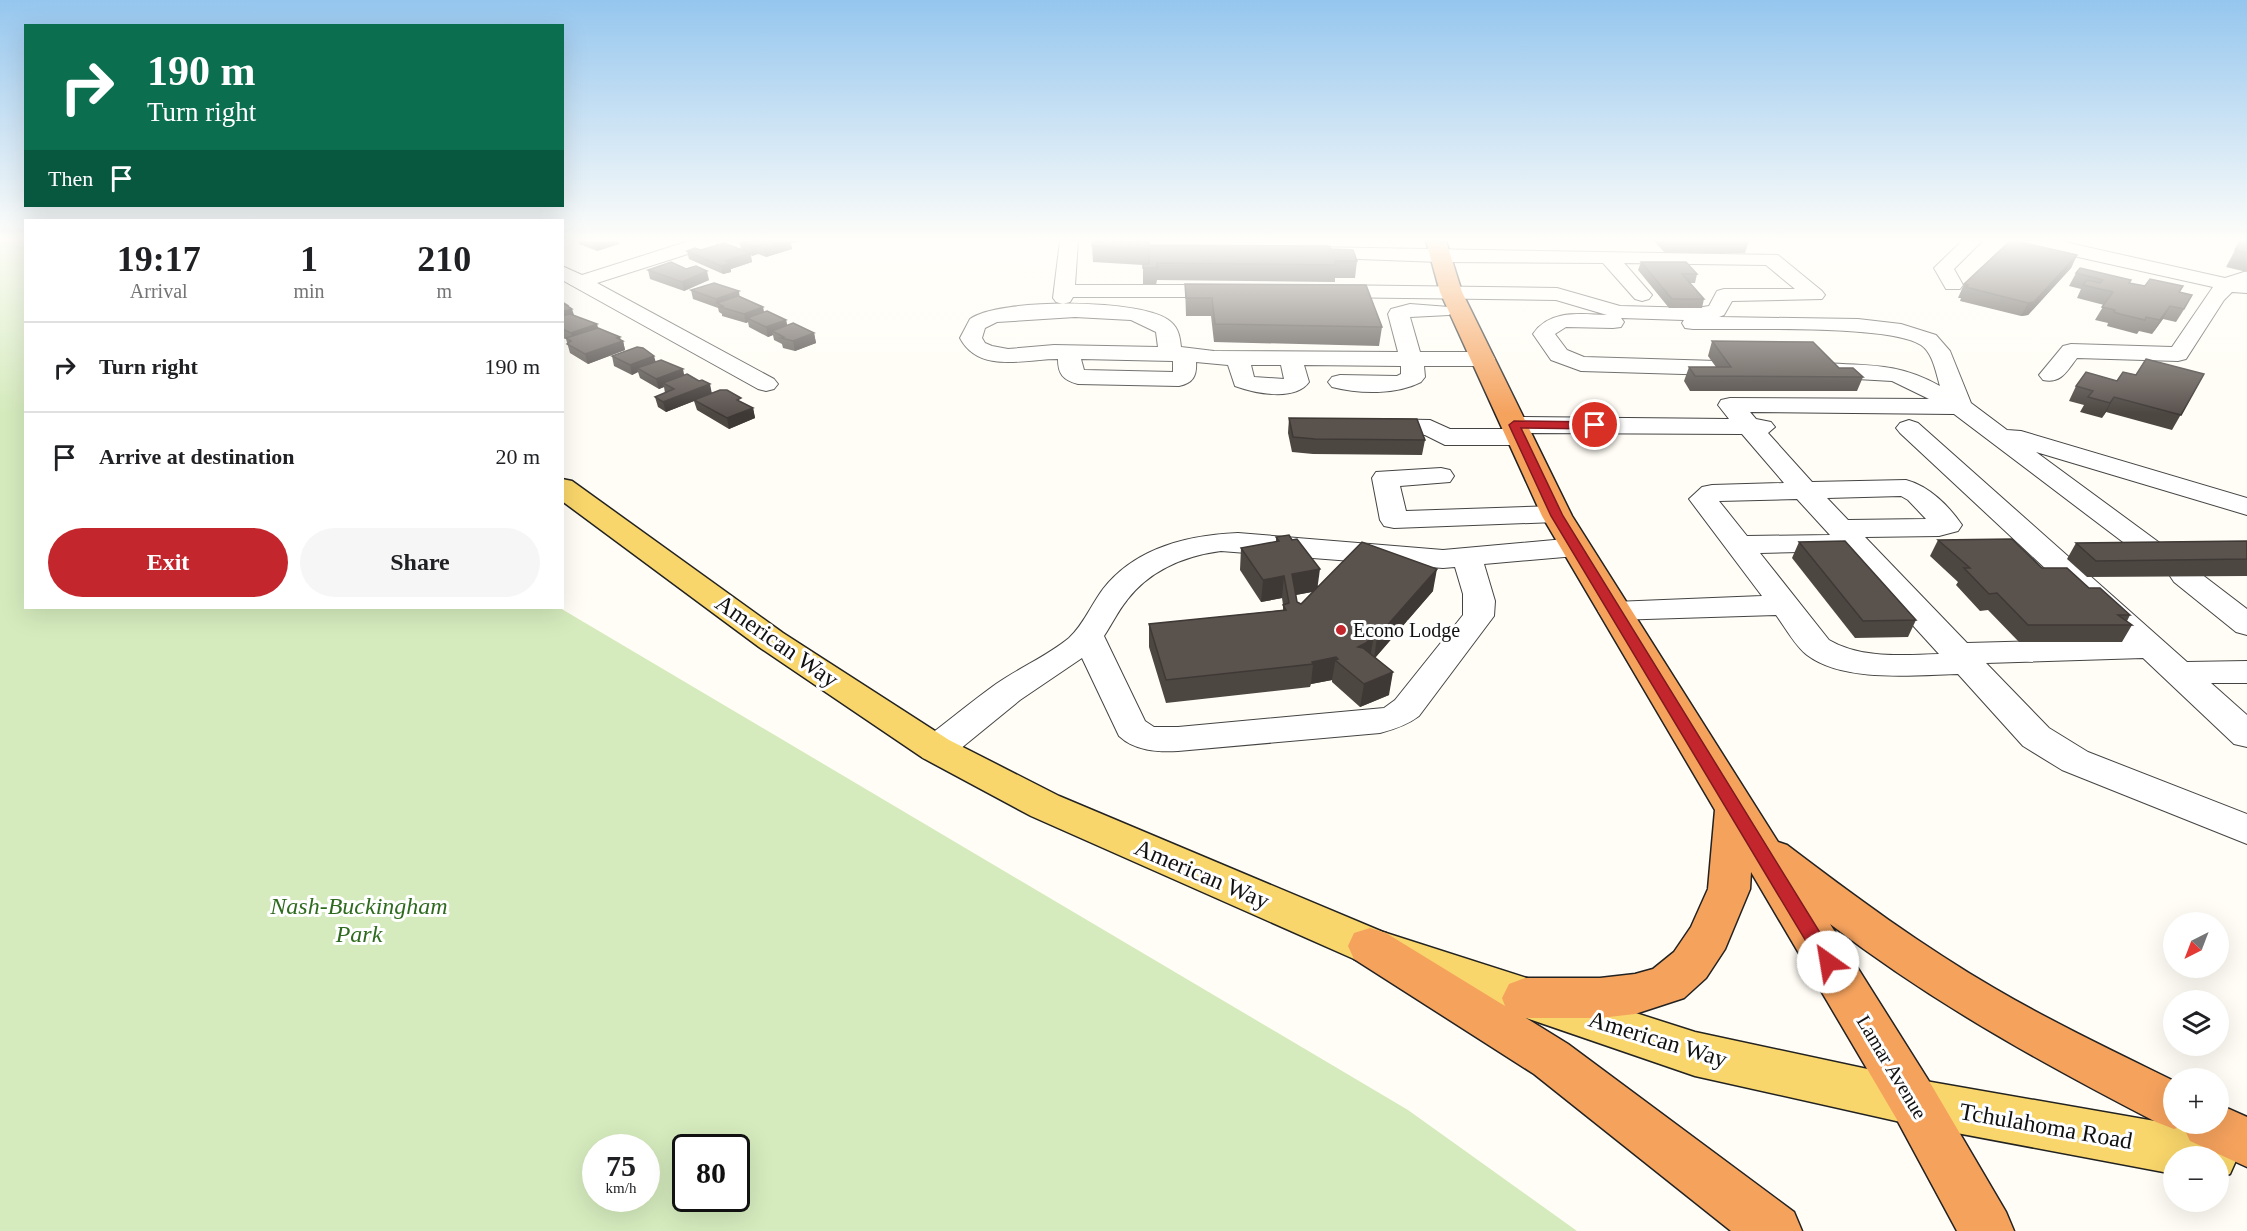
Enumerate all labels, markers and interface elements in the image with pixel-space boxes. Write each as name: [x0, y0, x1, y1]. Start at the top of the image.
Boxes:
icon: right: [48, 48, 126, 126]
text: 190 m: [147, 48, 256, 94]
text: Turn right: [147, 97, 256, 127]
icon: arrive: [105, 162, 138, 195]
text: Then: [48, 166, 93, 191]
text: 19:17: [117, 239, 201, 279]
text: 1: [300, 239, 318, 279]
text: 210: [417, 239, 471, 279]
text: Arrival: [130, 280, 188, 302]
text: min: [293, 280, 325, 302]
text: m: [437, 280, 452, 302]
icon: right: [48, 351, 81, 384]
text: Turn right: [99, 354, 198, 379]
text: 190 m: [484, 354, 540, 379]
pin: [1569, 399, 1620, 450]
icon: arrive: [1578, 408, 1611, 441]
icon: arrive: [48, 441, 81, 474]
text: Arrive at destination: [99, 444, 295, 469]
text: 20 m: [495, 444, 540, 469]
button: Exit: [48, 528, 288, 597]
button: Share: [300, 528, 540, 597]
street label: American Way: [711, 589, 843, 693]
place label: Econo Lodge: [1353, 619, 1460, 642]
marker: Econo Lodge: [1334, 623, 1348, 637]
street label: American Way: [1131, 834, 1273, 914]
park label: Nash-Buckingham Park: [269, 893, 448, 947]
north arrow: [2163, 912, 2229, 978]
map controls: [2163, 912, 2229, 1212]
position arrow: [1796, 930, 1860, 994]
button: layers: [2163, 990, 2229, 1056]
street label: American Way: [1586, 1006, 1730, 1072]
street label: Lamar Avenue: [1852, 1011, 1932, 1123]
button: +: [2163, 1068, 2229, 1134]
street label: Tchulahoma Road: [1958, 1098, 2134, 1154]
speed limit sign: 80: [672, 1134, 750, 1212]
button: −: [2163, 1146, 2229, 1212]
text: 75: [606, 1149, 636, 1182]
text: km/h: [606, 1180, 636, 1196]

